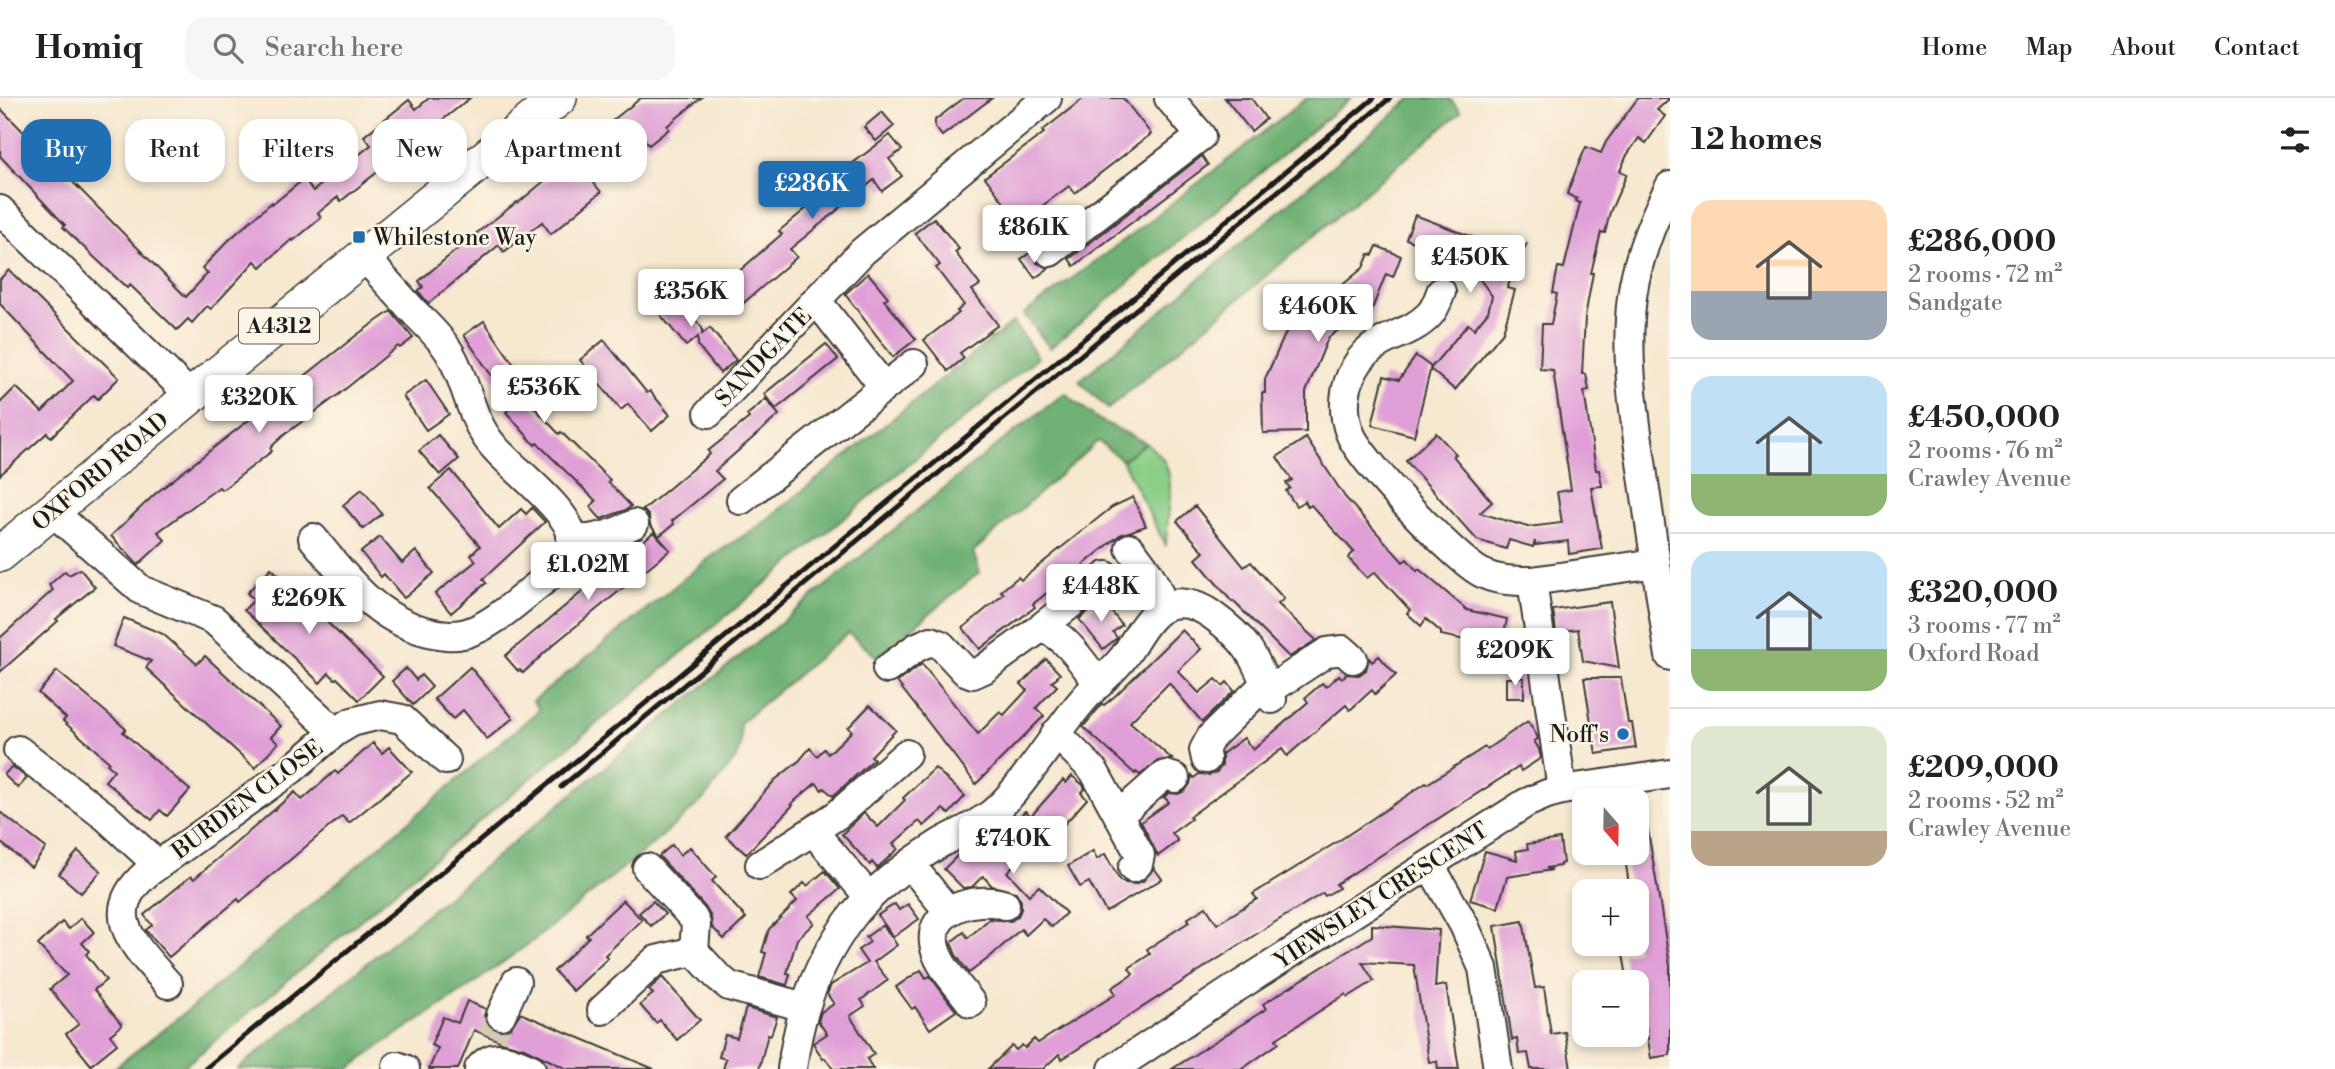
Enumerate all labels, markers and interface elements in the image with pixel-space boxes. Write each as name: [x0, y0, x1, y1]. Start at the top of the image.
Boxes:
search box: [185, 17, 675, 80]
text: Homiq: [35, 28, 143, 69]
icon: search: [209, 29, 247, 67]
text: Search here: [265, 32, 403, 64]
text: Home: [1922, 33, 1987, 63]
text: Map: [2025, 33, 2073, 63]
text: About: [2111, 33, 2176, 63]
text: Contact: [2214, 33, 2300, 63]
chip: Buy: [21, 119, 111, 182]
chip: Rent: [125, 119, 225, 182]
chip: Filters: [239, 119, 358, 182]
chip: New: [372, 119, 467, 182]
chip: Apartment: [481, 119, 647, 182]
text: 12 homes: [1691, 121, 1822, 159]
icon: filters: [2276, 121, 2314, 159]
pin: £286K: [763, 162, 861, 221]
text: £286K: [774, 170, 850, 198]
pin: £861K: [985, 206, 1083, 265]
text: £861K: [998, 214, 1070, 242]
text: £286,000: [1908, 223, 2056, 261]
place label: Whilestone Way: [372, 224, 538, 252]
icon: home: [1747, 228, 1831, 312]
marker: Whilestone Way: [351, 229, 367, 245]
pin: £450K: [1421, 236, 1519, 295]
text: £450K: [1431, 244, 1509, 272]
text: 2 rooms · 72 m²: [1908, 261, 2062, 289]
pin: £356K: [642, 270, 740, 329]
text: £356K: [654, 278, 728, 306]
pin: £460K: [1269, 285, 1367, 344]
text: Sandgate: [1908, 289, 2003, 317]
text: £460K: [1279, 293, 1357, 321]
street label: SANDGATE: [710, 302, 818, 413]
road number: A4312: [239, 308, 319, 344]
pin: £536K: [495, 366, 593, 425]
text: £536K: [507, 374, 581, 402]
pin: £320K: [210, 376, 308, 435]
text: £320K: [221, 384, 297, 412]
text: £450,000: [1908, 399, 2060, 437]
icon: home: [1747, 404, 1831, 488]
street label: OXFORD ROAD: [27, 406, 175, 537]
text: 2 rooms · 76 m²: [1908, 437, 2063, 465]
text: Crawley Avenue: [1908, 465, 2071, 493]
pin: £1.02M: [531, 542, 645, 602]
text: £1.02M: [547, 551, 629, 579]
pin: £448K: [1052, 564, 1150, 624]
text: £448K: [1062, 573, 1140, 601]
text: £320,000: [1908, 574, 2058, 612]
pin: £269K: [260, 576, 358, 636]
icon: home: [1747, 579, 1831, 663]
text: £269K: [272, 585, 346, 613]
text: 3 rooms · 77 m²: [1908, 612, 2061, 640]
pin: £209K: [1466, 628, 1564, 688]
text: £209K: [1476, 637, 1554, 665]
text: Oxford Road: [1908, 640, 2039, 668]
place label: Noff's: [1550, 721, 1609, 749]
marker: Noff's: [1615, 726, 1631, 742]
street label: BURDEN CLOSE: [166, 734, 329, 866]
text: £209,000: [1908, 749, 2059, 787]
icon: home: [1747, 754, 1831, 838]
text: 2 rooms · 52 m²: [1908, 787, 2064, 815]
north arrow: [1572, 788, 1648, 864]
map controls: [1572, 788, 1649, 1047]
text: Crawley Avenue: [1908, 815, 2071, 843]
pin: £740K: [964, 816, 1062, 876]
street label: YIEWSLEY CRESCENT: [1269, 816, 1494, 976]
text: £740K: [975, 825, 1051, 853]
button: +: [1572, 879, 1649, 956]
button: −: [1572, 970, 1649, 1047]

